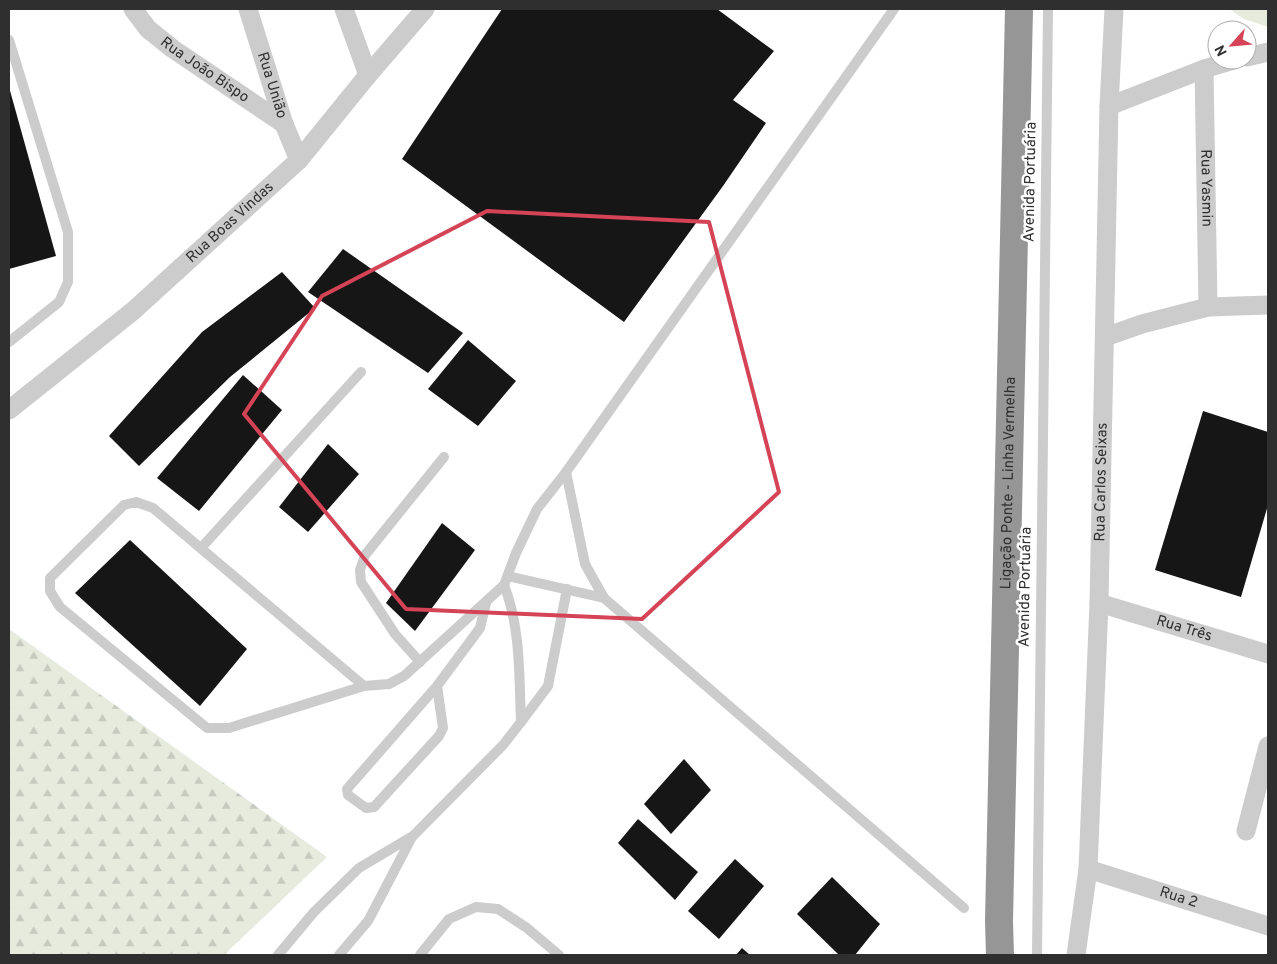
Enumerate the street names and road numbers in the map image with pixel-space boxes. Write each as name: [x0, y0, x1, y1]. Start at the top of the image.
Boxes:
street label: Rua João Bispo: [156, 33, 253, 107]
street label: Rua União: [253, 50, 291, 121]
street label: Avenida Portuária: [1020, 122, 1042, 242]
street label: Rua Yasmin: [1196, 149, 1216, 227]
street label: Rua Boas Vindas: [182, 178, 278, 267]
street label: Ligação Ponte - Linha Vermelha: [997, 377, 1020, 590]
street label: Rua Carlos Seixas: [1091, 422, 1112, 542]
street label: Avenida Portuária: [1015, 527, 1037, 647]
street label: Rua Três: [1154, 611, 1214, 646]
street label: Rua 2: [1157, 883, 1200, 913]

